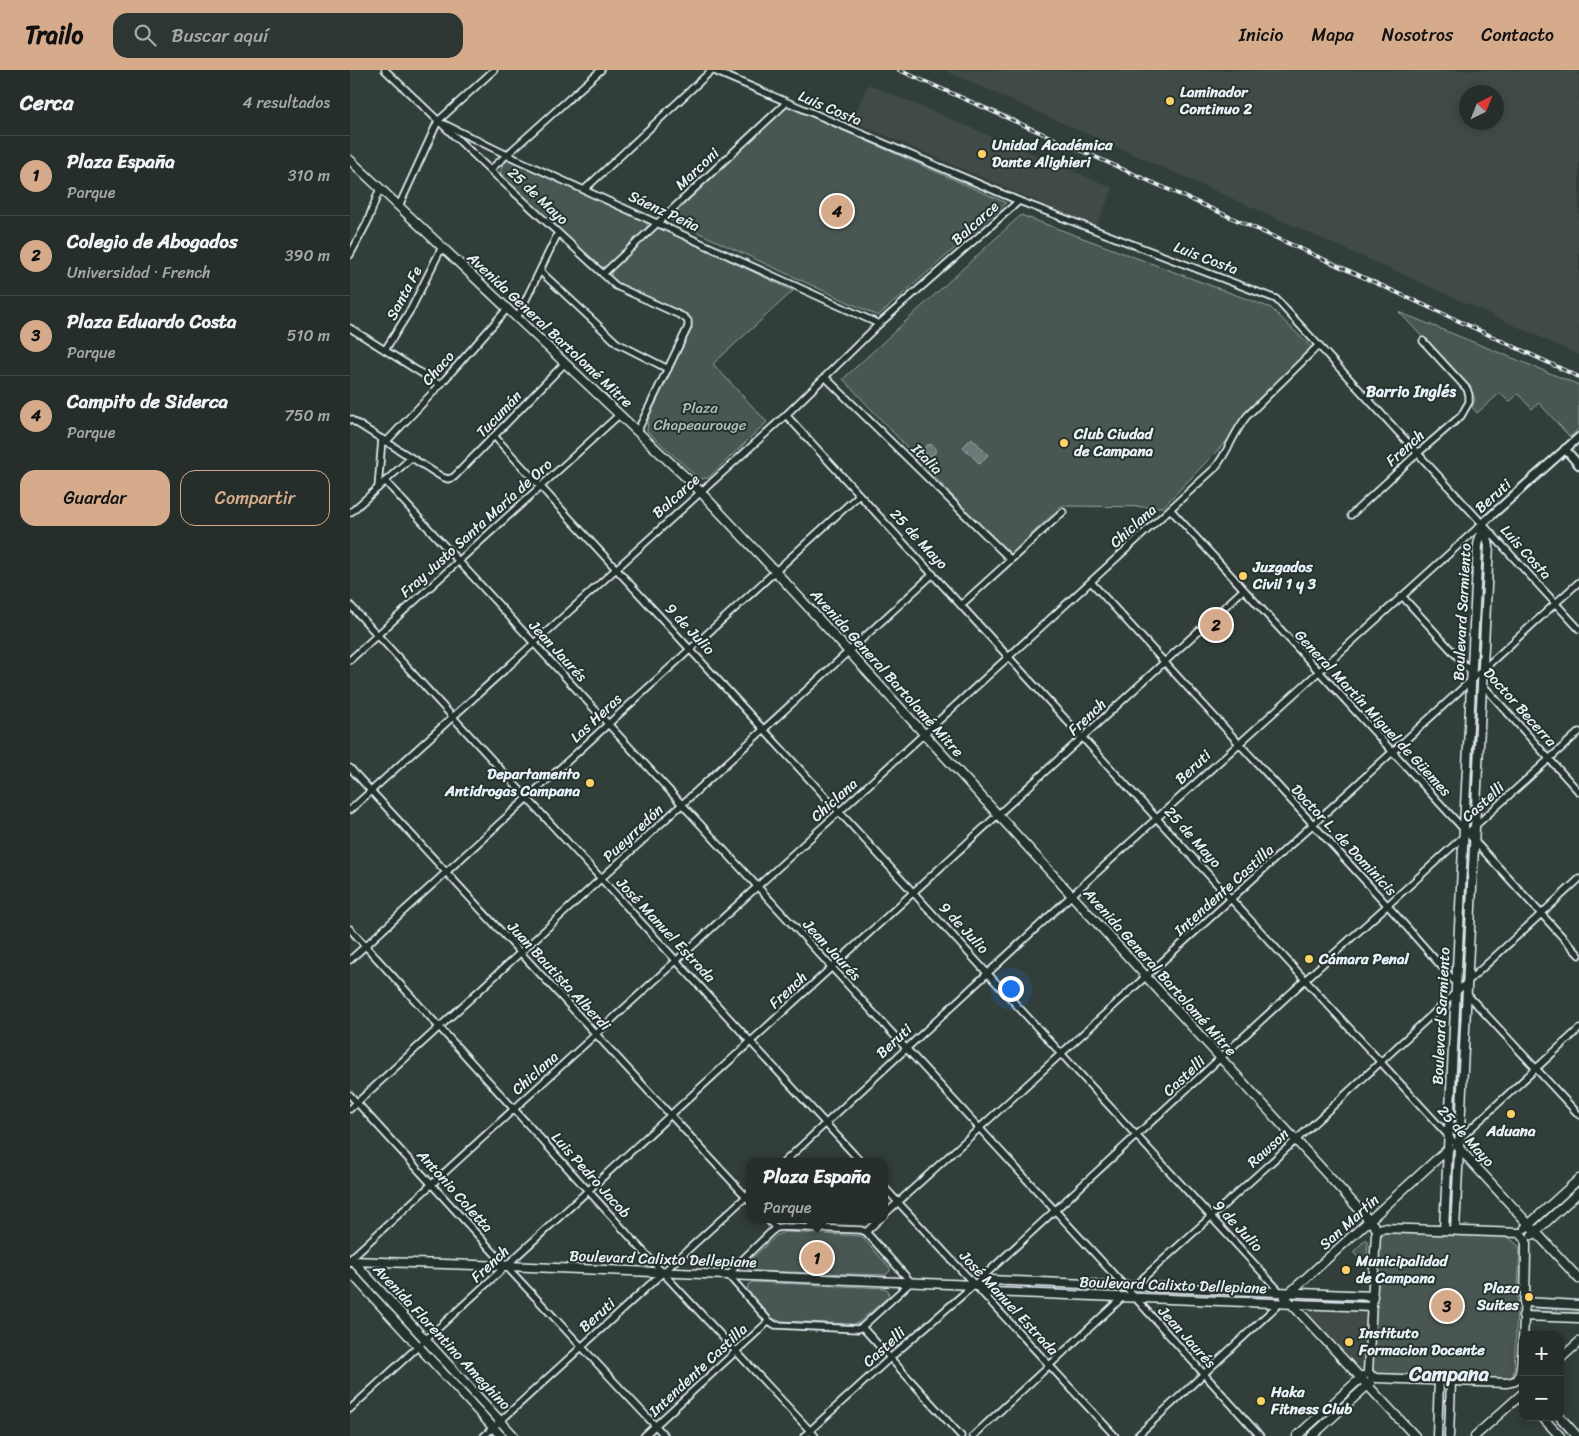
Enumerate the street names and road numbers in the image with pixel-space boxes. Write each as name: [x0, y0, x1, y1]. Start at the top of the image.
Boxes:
street label: Luis Costa: [794, 83, 866, 133]
street label: Marconi: [669, 141, 726, 197]
street label: 25 de Mayo: [501, 161, 575, 232]
street label: Sáenz Peña: [624, 183, 704, 239]
street label: Balcarce: [945, 194, 1005, 252]
street label: Luis Costa: [1170, 234, 1242, 282]
street label: Avenida General Bartolomé Mitre: [460, 245, 639, 415]
street label: Santa Fe: [379, 261, 429, 325]
street label: Chaco: [415, 344, 461, 392]
street label: Tucumán: [470, 384, 528, 444]
street label: French: [1379, 423, 1431, 473]
street label: Italia: [904, 436, 949, 481]
street label: Fray Justo Santa María de Oro: [394, 452, 559, 604]
street label: Balcarce: [646, 467, 706, 525]
street label: Beruti: [1469, 472, 1518, 520]
street label: Chiclana: [1103, 497, 1163, 554]
street label: 25 de Mayo: [884, 502, 955, 576]
street label: Luis Costa: [1494, 518, 1558, 586]
street label: Boulevard Sarmiento: [1445, 542, 1479, 681]
street label: Avenida General Bartolomé Mitre: [803, 582, 970, 764]
street label: 9 de Julio: [659, 597, 721, 661]
street label: Jean Jaurés: [522, 613, 594, 689]
street label: General Martín Miguel de Güemes: [1288, 623, 1458, 803]
street label: Doctor Becerra: [1477, 661, 1563, 753]
street label: Las Heras: [564, 686, 629, 749]
street label: French: [1062, 692, 1113, 742]
street label: Beruti: [1169, 743, 1218, 791]
street label: Chiclana: [804, 771, 864, 828]
street label: Castelli: [1455, 775, 1511, 829]
street label: Doctor L. de Dominicis: [1285, 778, 1403, 902]
street label: Pueyrredón: [596, 798, 670, 868]
street label: 25 de Mayo: [1158, 800, 1229, 874]
street label: Intendente Castilla: [1167, 837, 1281, 943]
street label: José Manuel Estrada: [609, 871, 722, 989]
street label: Avenida General Bartolomé Mitre: [1076, 881, 1243, 1063]
street label: 9 de Julio: [933, 896, 995, 960]
street label: Jean Jaurés: [796, 912, 868, 988]
street label: Juan Bautista Alberdi: [500, 914, 618, 1038]
street label: Boulevard Sarmiento: [1424, 946, 1458, 1085]
street label: French: [763, 965, 814, 1015]
street label: Beruti: [870, 1017, 919, 1065]
street label: Chiclana: [505, 1044, 565, 1101]
street label: Castelli: [1157, 1049, 1212, 1103]
street label: 25 de Mayo: [1431, 1099, 1502, 1173]
street label: Rawson: [1241, 1122, 1295, 1174]
street label: Luis Pedro Jacob: [545, 1126, 637, 1224]
street label: Antonio Coletta: [410, 1143, 500, 1239]
street label: San Martín: [1313, 1188, 1385, 1256]
street label: 9 de Julio: [1207, 1194, 1269, 1258]
street label: French: [465, 1239, 516, 1289]
street label: Boulevard Calixto Dellepiane: [569, 1243, 757, 1275]
street label: José Manuel Estrada: [952, 1244, 1065, 1362]
street label: Avenida Florentino Ameghino: [366, 1257, 518, 1417]
street label: Boulevard Calixto Dellepiane: [1079, 1269, 1267, 1301]
street label: Beruti: [573, 1291, 622, 1339]
street label: Jean Jaurés: [1151, 1299, 1223, 1375]
street label: Intendente Castilla: [642, 1317, 754, 1424]
street label: Castelli: [856, 1320, 912, 1374]

